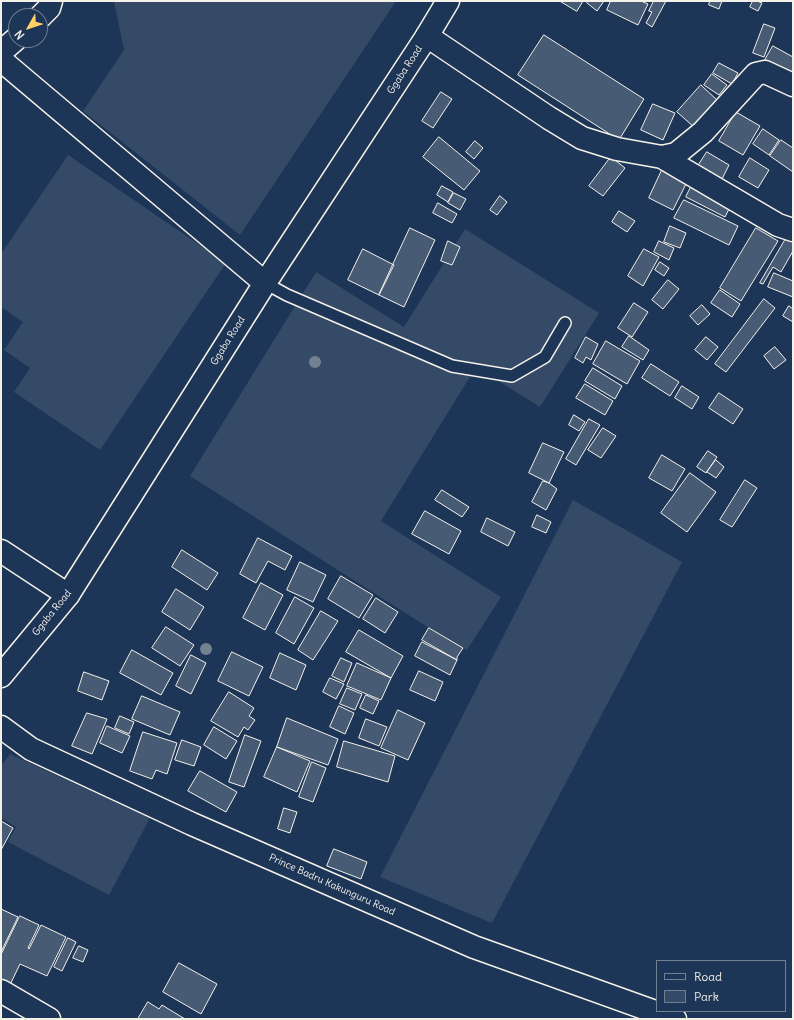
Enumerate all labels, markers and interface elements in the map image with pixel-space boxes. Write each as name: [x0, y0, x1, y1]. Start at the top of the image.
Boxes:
north arrow: [8, 8, 48, 48]
text: N: [12, 28, 27, 42]
street label: Ggaba Road: [385, 43, 425, 97]
street label: Ggaba Road: [208, 314, 248, 368]
street label: Ggaba Road: [30, 588, 74, 638]
street label: Prince Badru Kakunguru Road: [267, 852, 397, 918]
legend: [656, 960, 786, 1012]
text: Road: [694, 969, 722, 984]
text: Park: [694, 989, 719, 1004]

